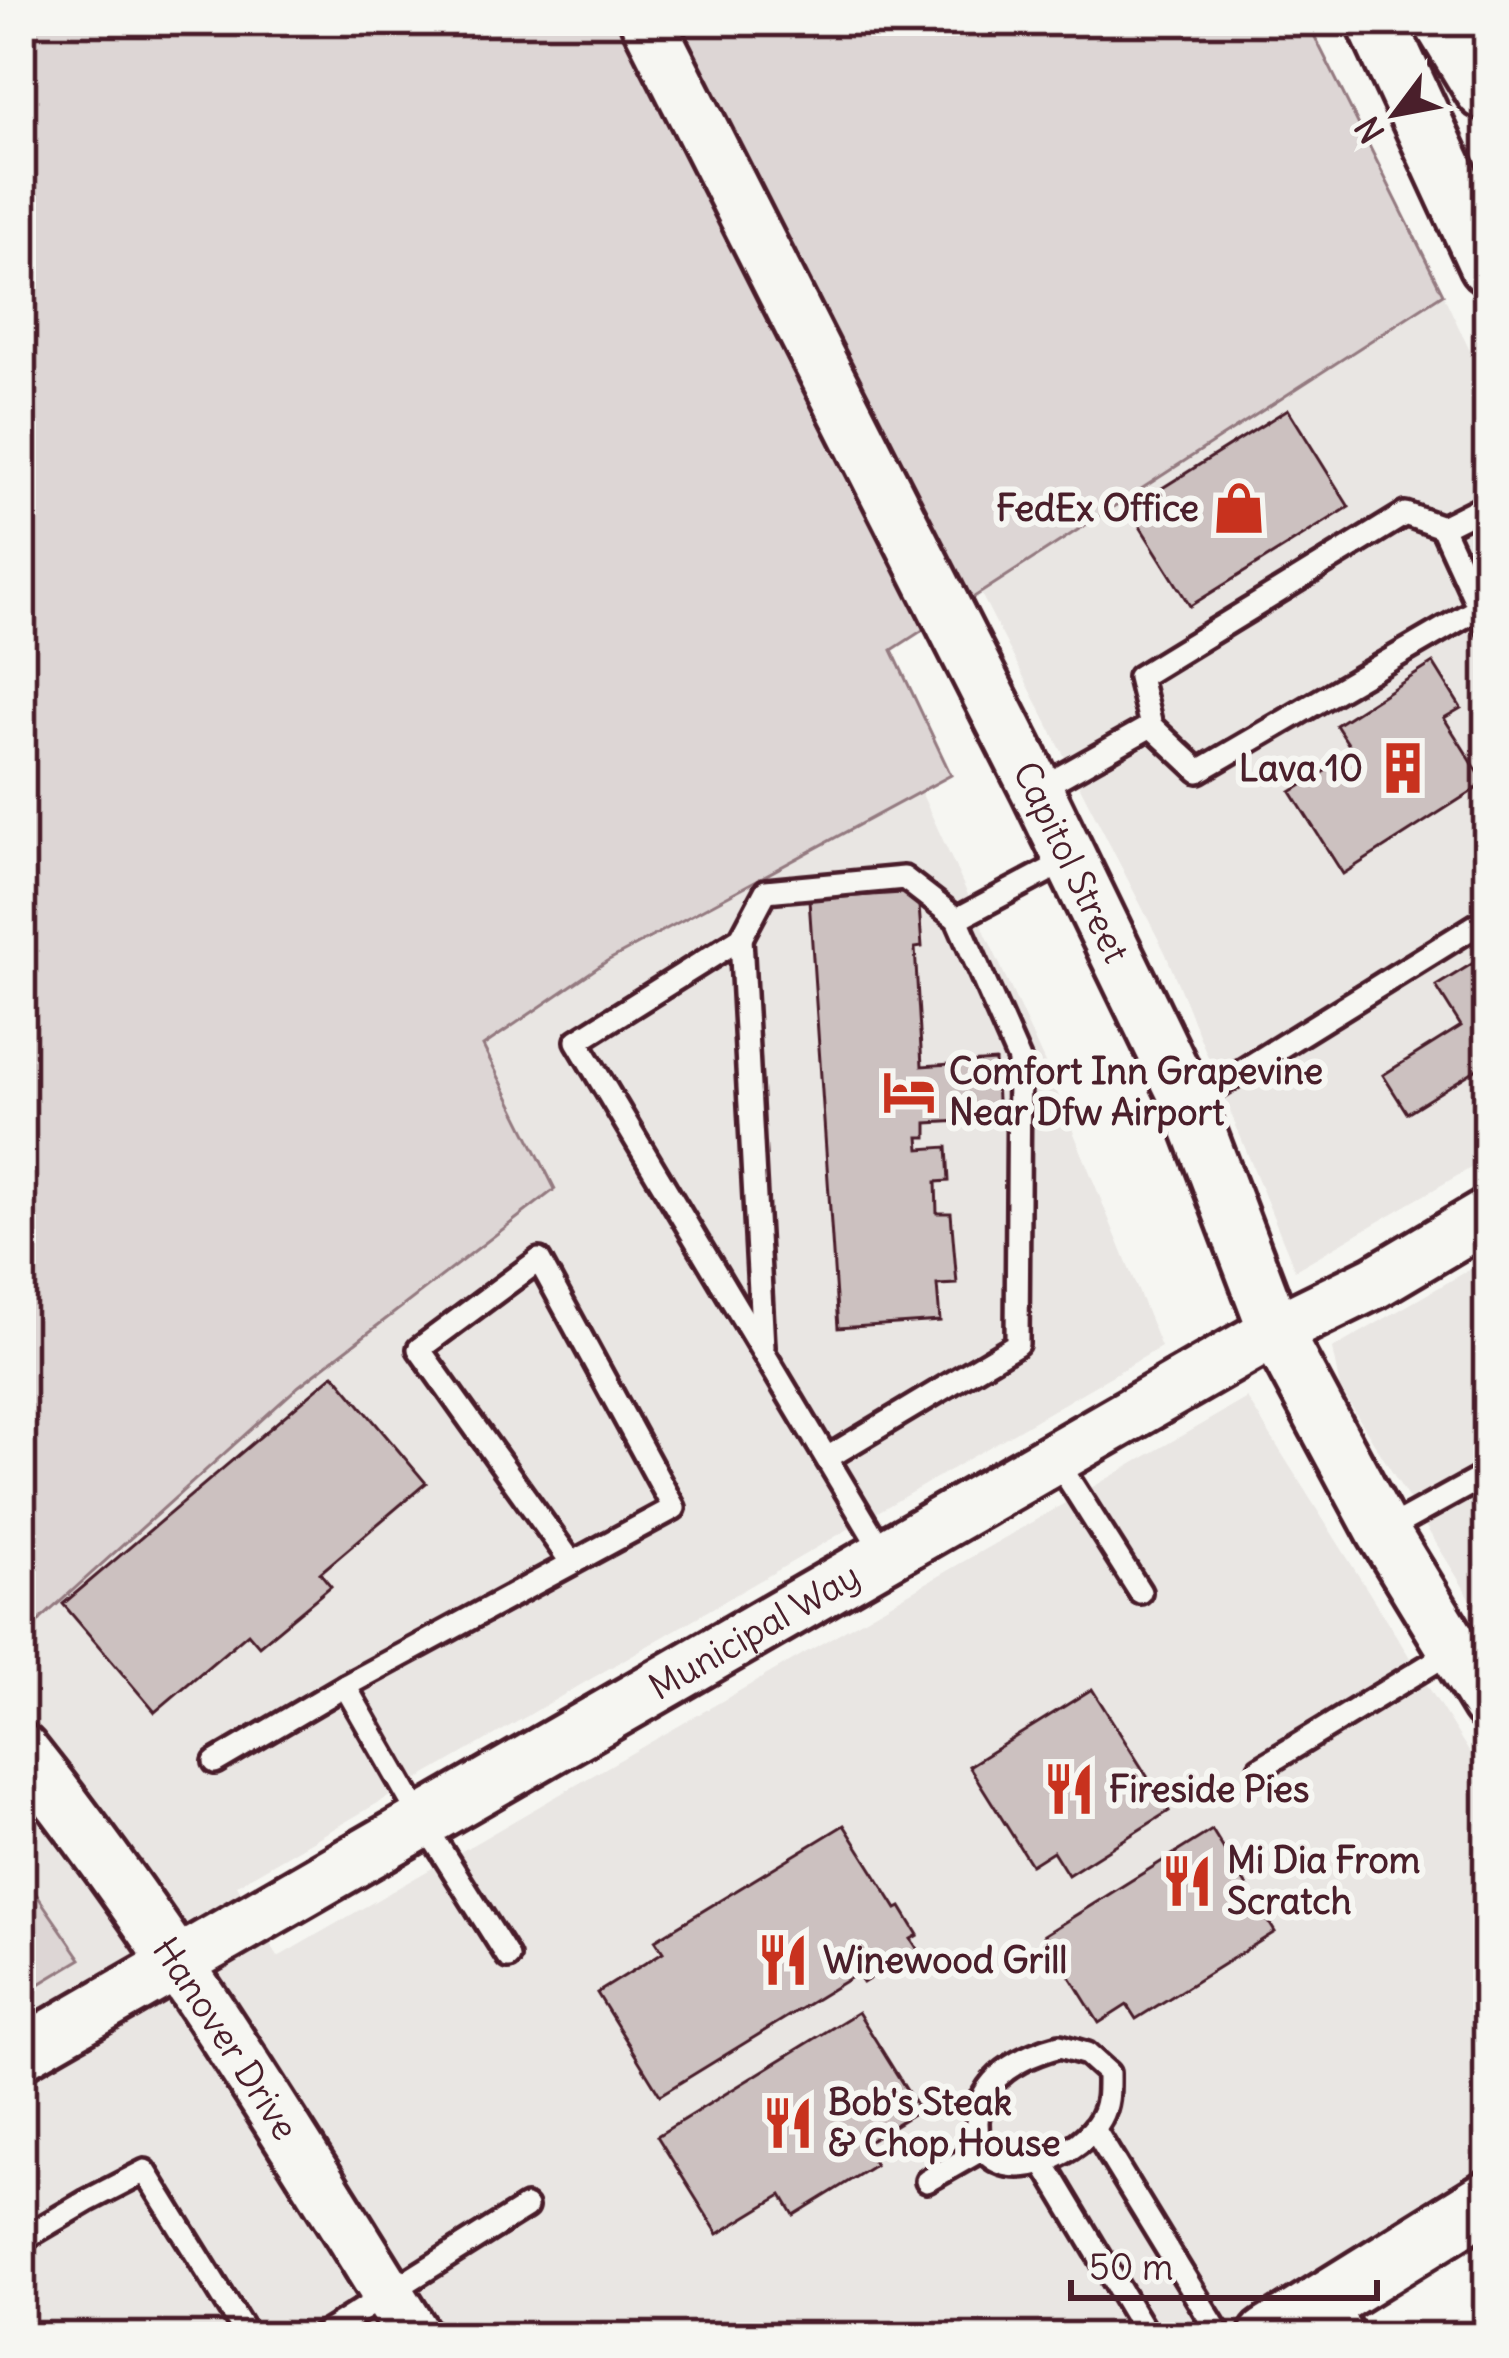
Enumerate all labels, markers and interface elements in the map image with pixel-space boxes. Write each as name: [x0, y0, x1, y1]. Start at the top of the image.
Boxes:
north arrow: [1335, 54, 1455, 174]
text: N: [1346, 109, 1393, 151]
shop icon: FedEx Office: [1210, 479, 1268, 537]
place label: FedEx Office: [996, 486, 1199, 531]
building icon: Lava 10: [1374, 739, 1432, 797]
place label: Lava 10: [1239, 746, 1363, 791]
street label: Capitol Street: [1004, 754, 1139, 970]
place label: Comfort Inn Grapevine Near Dfw Airport: [949, 1049, 1323, 1135]
hotel icon: Comfort Inn Grapevine Near Dfw Airport: [880, 1063, 938, 1121]
street label: Municipal Way: [641, 1553, 867, 1709]
restaurant icon: Fireside Pies: [1040, 1760, 1098, 1818]
place label: Fireside Pies: [1109, 1767, 1309, 1812]
place label: Mi Dia From Scratch: [1227, 1838, 1420, 1924]
restaurant icon: Mi Dia From Scratch: [1158, 1852, 1216, 1910]
street label: Hanover Drive: [143, 1929, 308, 2148]
restaurant icon: Winewood Grill: [754, 1931, 812, 1989]
place label: Winewood Grill: [823, 1938, 1067, 1983]
place label: Bob's Steak & Chop House: [828, 2080, 1061, 2166]
restaurant icon: Bob's Steak & Chop House: [759, 2094, 817, 2152]
scale bar: [1071, 2226, 1377, 2300]
text: 50 m: [1089, 2245, 1174, 2290]

